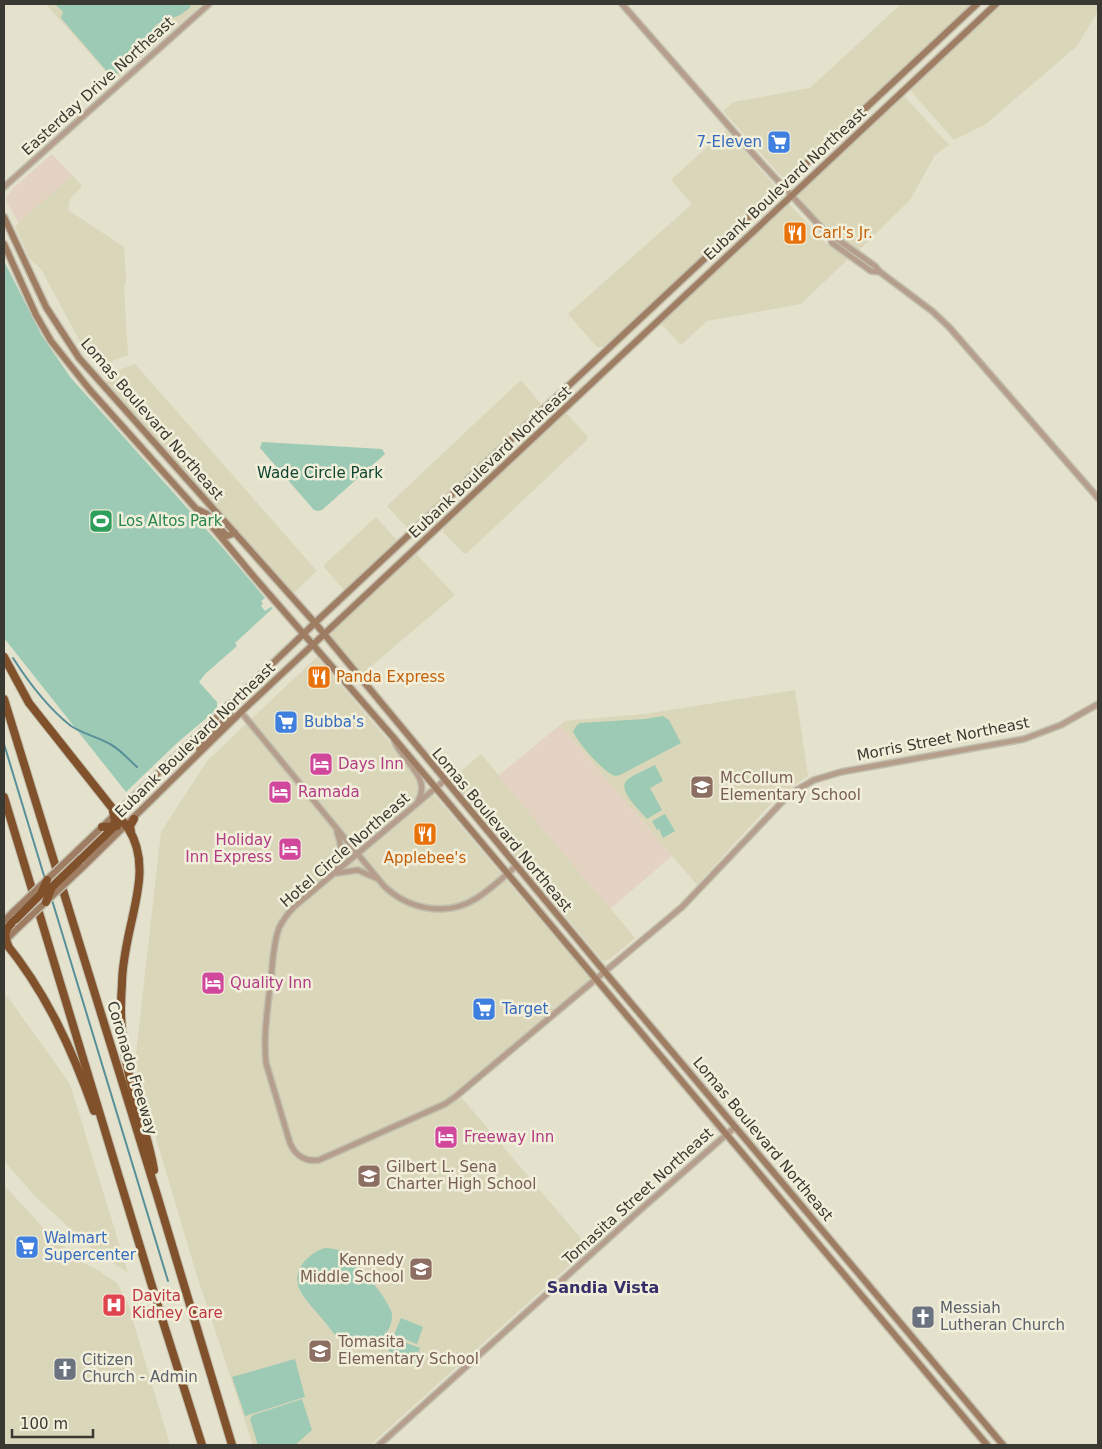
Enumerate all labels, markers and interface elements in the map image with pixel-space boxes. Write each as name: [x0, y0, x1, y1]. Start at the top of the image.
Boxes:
street label: Easterday Drive Northeast: [18, 13, 178, 159]
street label: Eubank Boulevard Northeast: [700, 104, 870, 264]
supermarket icon: 7-Eleven: [766, 129, 792, 155]
place label: 7-Eleven: [697, 133, 762, 151]
restaurant icon: Carl's Jr.: [782, 220, 808, 246]
place label: Carl's Jr.: [812, 224, 873, 242]
street label: Lomas Boulevard Northeast: [77, 334, 227, 504]
street label: Eubank Boulevard Northeast: [405, 382, 575, 542]
park label: Wade Circle Park: [257, 464, 383, 482]
sports icon: Los Altos Park: [88, 508, 114, 534]
place label: Los Altos Park: [118, 512, 223, 530]
street label: Eubank Boulevard Northeast: [111, 659, 279, 821]
restaurant icon: Panda Express: [306, 664, 332, 690]
place label: Panda Express: [336, 668, 445, 686]
supermarket icon: Bubba's: [273, 709, 299, 735]
place label: Bubba's: [304, 713, 364, 731]
street label: Morris Street Northeast: [855, 713, 1031, 765]
street label: Lomas Boulevard Northeast: [428, 744, 576, 916]
hotel icon: Days Inn: [308, 751, 334, 777]
place label: Days Inn: [338, 755, 404, 773]
place label: McCollum Elementary School: [720, 769, 861, 804]
school or university icon: McCollum Elementary School: [689, 774, 715, 800]
hotel icon: Ramada: [267, 779, 293, 805]
place label: Ramada: [298, 783, 360, 801]
street label: Hotel Circle Northeast: [277, 789, 413, 911]
restaurant icon: Applebee's: [412, 821, 438, 847]
place label: Holiday Inn Express: [185, 831, 272, 866]
hotel icon: Holiday Inn Express: [277, 836, 303, 862]
place label: Applebee's: [384, 849, 466, 867]
hotel icon: Quality Inn: [200, 970, 226, 996]
place label: Quality Inn: [230, 974, 312, 992]
supermarket icon: Target: [471, 996, 497, 1022]
street label: Coronado Freeway: [103, 999, 161, 1137]
place label: Target: [501, 1000, 549, 1018]
street label: Lomas Boulevard Northeast: [689, 1053, 837, 1225]
hotel icon: Freeway Inn: [433, 1124, 459, 1150]
street label: Tomasita Street Northeast: [558, 1124, 717, 1269]
place label: Freeway Inn: [464, 1128, 554, 1146]
place label: Gilbert L. Sena Charter High School: [386, 1158, 536, 1193]
school or university icon: Gilbert L. Sena Charter High School: [356, 1163, 382, 1189]
place label: Walmart Supercenter: [44, 1229, 137, 1264]
supermarket icon: Walmart Supercenter: [14, 1234, 40, 1260]
place label: Kennedy Middle School: [300, 1251, 404, 1286]
school or university icon: Kennedy Middle School: [408, 1256, 434, 1282]
district label: Sandia Vista: [547, 1278, 659, 1297]
place label: Davita Kidney Care: [132, 1287, 223, 1322]
hospital icon: Davita Kidney Care: [101, 1292, 127, 1318]
place label: Messiah Lutheran Church: [940, 1299, 1065, 1334]
church icon: Messiah Lutheran Church: [910, 1304, 936, 1330]
place label: Tomasita Elementary School: [337, 1333, 479, 1368]
school or university icon: Tomasita Elementary School: [307, 1338, 333, 1364]
place label: Citizen Church - Admin: [82, 1351, 198, 1386]
church icon: Citizen Church - Admin: [52, 1356, 78, 1382]
scale bar: [12, 1406, 94, 1438]
text: 100 m: [20, 1415, 68, 1433]

